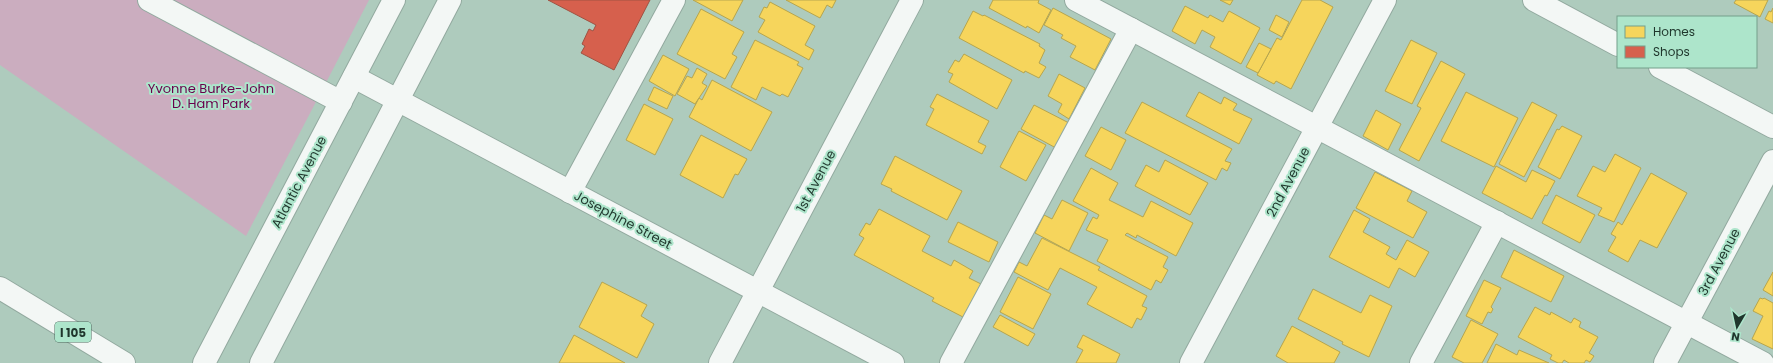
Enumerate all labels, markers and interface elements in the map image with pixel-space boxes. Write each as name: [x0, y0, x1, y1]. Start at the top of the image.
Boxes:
legend: [1617, 16, 1757, 68]
text: Homes: [1653, 23, 1695, 40]
text: Shops: [1653, 43, 1690, 60]
park label: Yvonne Burke-John D. Ham Park: [148, 79, 274, 113]
street label: Atlantic Avenue: [267, 133, 331, 231]
street label: 2nd Avenue: [1262, 144, 1314, 220]
street label: 1st Avenue: [792, 147, 840, 215]
street label: Josephine Street: [571, 186, 675, 254]
street label: 3rd Avenue: [1693, 225, 1745, 299]
north arrow: [1717, 307, 1757, 347]
road number: I 105: [55, 322, 91, 342]
text: N: [1730, 328, 1741, 345]

